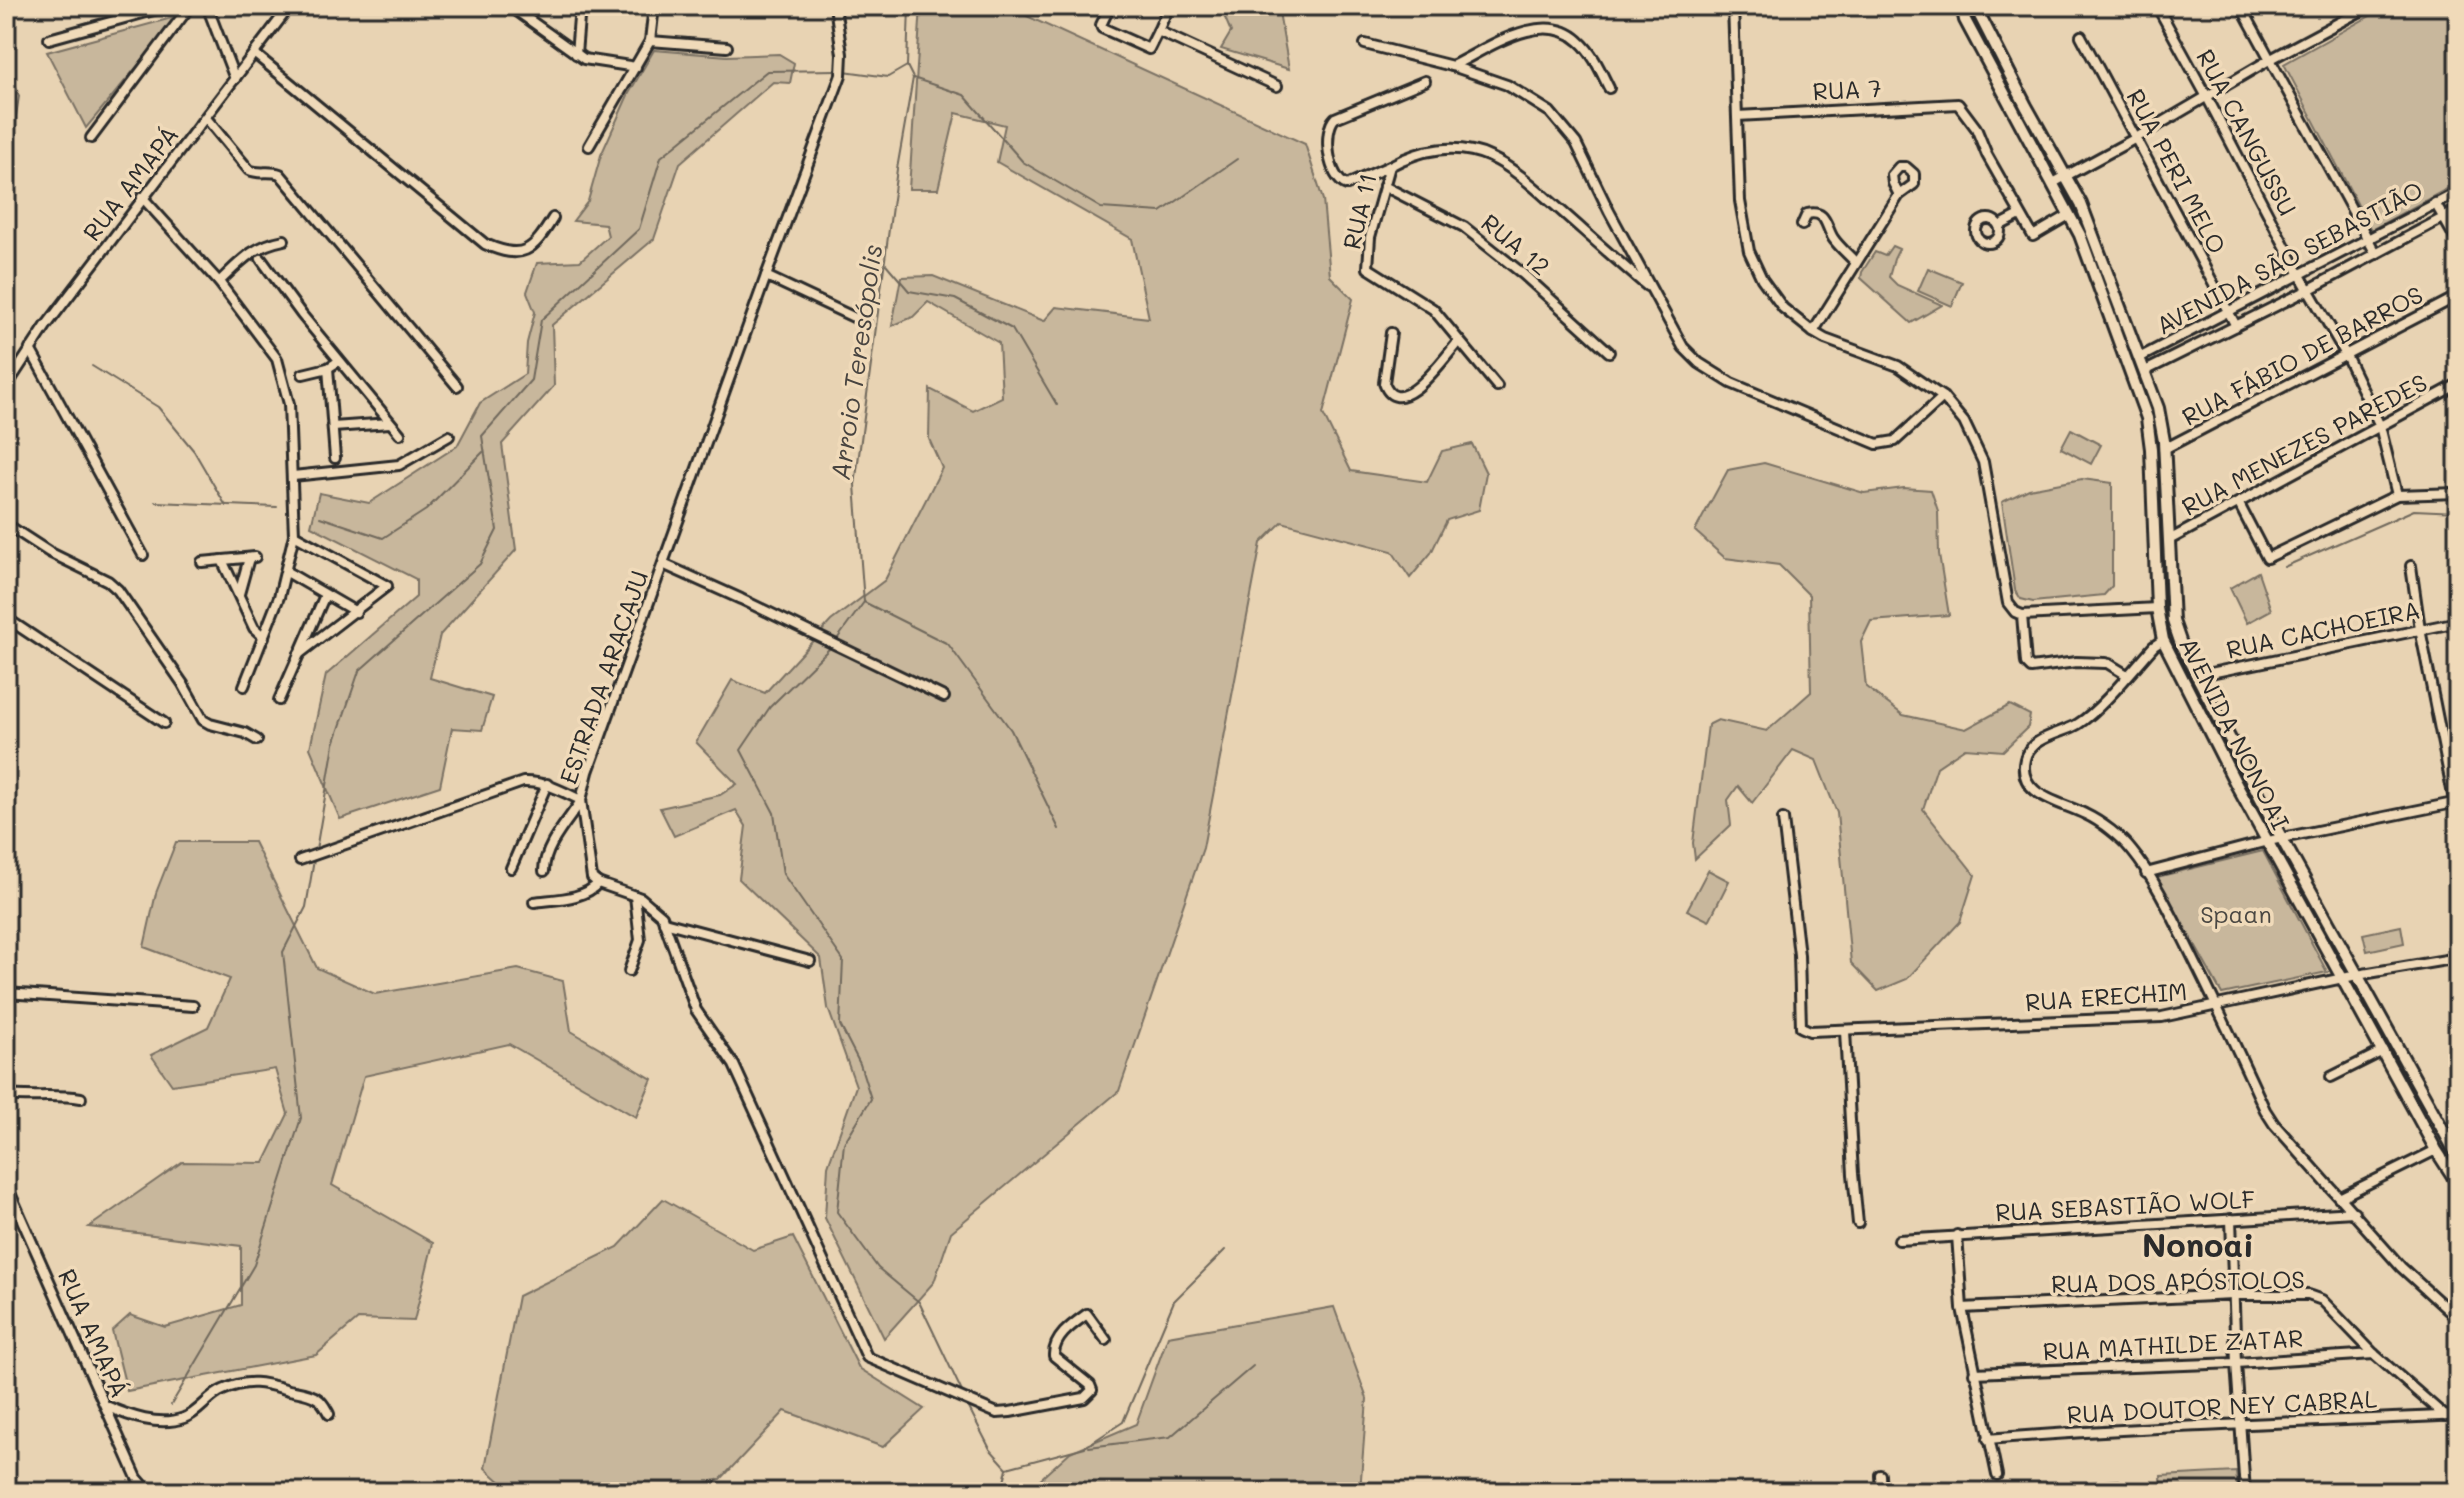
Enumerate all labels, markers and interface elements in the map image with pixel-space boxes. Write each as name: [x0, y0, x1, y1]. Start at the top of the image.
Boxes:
street label: RUA CANGUSSU: [2190, 44, 2304, 220]
street label: RUA 7: [1812, 72, 1882, 106]
street label: RUA PERI MELO: [2121, 83, 2233, 259]
street label: RUA AMAPÁ: [75, 119, 185, 247]
street label: RUA 11: [1335, 170, 1383, 252]
street label: AVENIDA SÃO SEBASTIÃO: [2150, 174, 2428, 340]
street label: RUA 12: [1475, 206, 1557, 282]
water label: Arroio Teresópolis: [823, 242, 889, 482]
street label: RUA FÁBIO DE BARROS: [2176, 278, 2428, 432]
street label: RUA MENEZES PAREDES: [2176, 366, 2432, 522]
street label: ESTRADA ARACAJU: [552, 566, 654, 788]
street label: RUA CACHOEIRA: [2223, 593, 2423, 665]
street label: AVENIDA NONOAI: [2173, 632, 2297, 834]
park label: Spaan: [2200, 898, 2272, 929]
street label: RUA ERECHIM: [2024, 975, 2188, 1017]
street label: RUA SEBASTIÃO WOLF: [1994, 1183, 2256, 1227]
district label: Nonoai: [2142, 1223, 2254, 1265]
street label: RUA DOS APÓSTOLOS: [2051, 1263, 2305, 1299]
street label: RUA AMAPÁ: [52, 1264, 136, 1402]
street label: RUA MATHILDE ZATAR: [2042, 1322, 2304, 1366]
street label: RUA DOUTOR NEY CABRAL: [2066, 1382, 2378, 1430]

